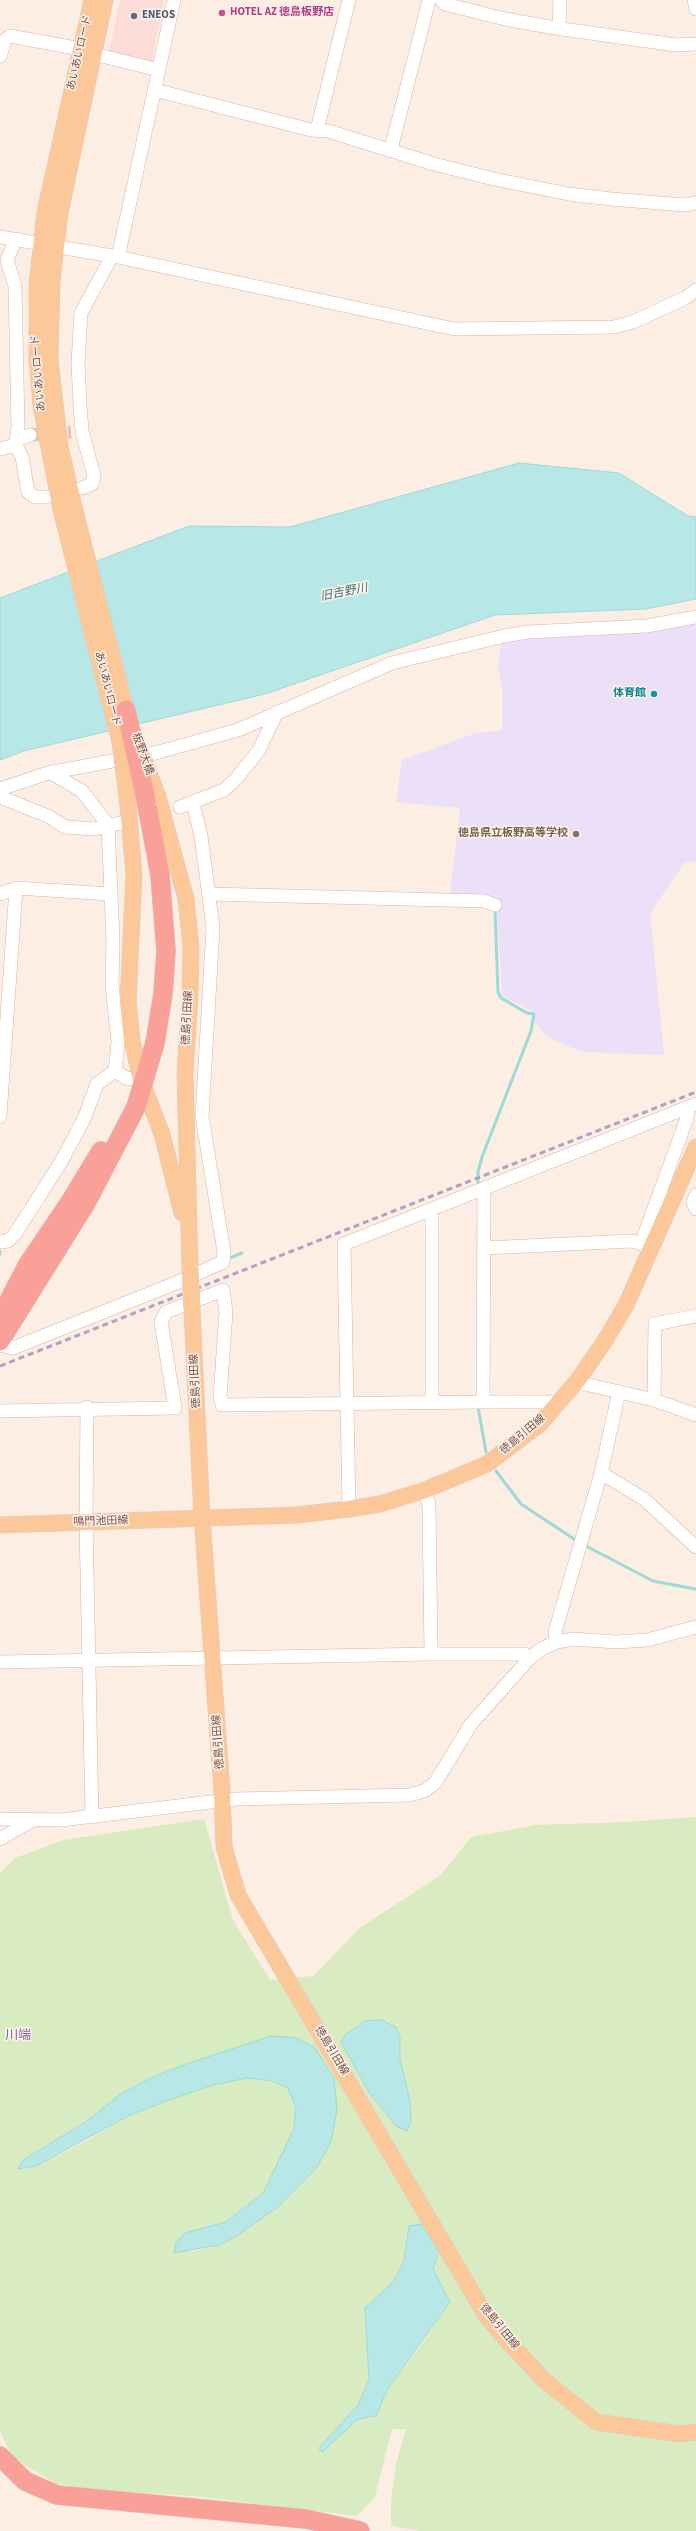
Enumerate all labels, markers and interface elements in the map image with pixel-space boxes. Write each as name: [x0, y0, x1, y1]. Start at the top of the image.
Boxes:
place label: HOTEL AZ 徳島板野店: [230, 6, 334, 20]
marker: HOTEL AZ 徳島板野店: [217, 8, 227, 18]
place label: ENEOS: [142, 9, 175, 23]
marker: ENEOS: [129, 11, 139, 21]
street label: あいあいロード: [65, 14, 95, 92]
street label: あいあいロード: [29, 334, 49, 412]
water label: 旧吉野川: [319, 581, 369, 605]
street label: あいあいロード: [91, 650, 123, 728]
place label: 体育館: [613, 687, 646, 701]
marker: 体育館: [649, 689, 659, 699]
street label: 板野大橋: [128, 731, 156, 777]
place label: 徳島県立板野高等学校: [458, 827, 568, 841]
marker: 徳島県立板野高等学校: [571, 829, 581, 839]
street label: 徳島引田線: [180, 990, 196, 1046]
street label: 徳島引田線: [188, 1353, 204, 1409]
street label: 徳島引田線: [498, 1412, 548, 1458]
street label: 鳴門池田線: [73, 1514, 129, 1530]
street label: 徳島引田線: [210, 1714, 228, 1770]
street label: 徳島引田線: [311, 2024, 351, 2078]
district label: 川端: [5, 2028, 31, 2044]
street label: 徳島引田線: [477, 2301, 521, 2353]

